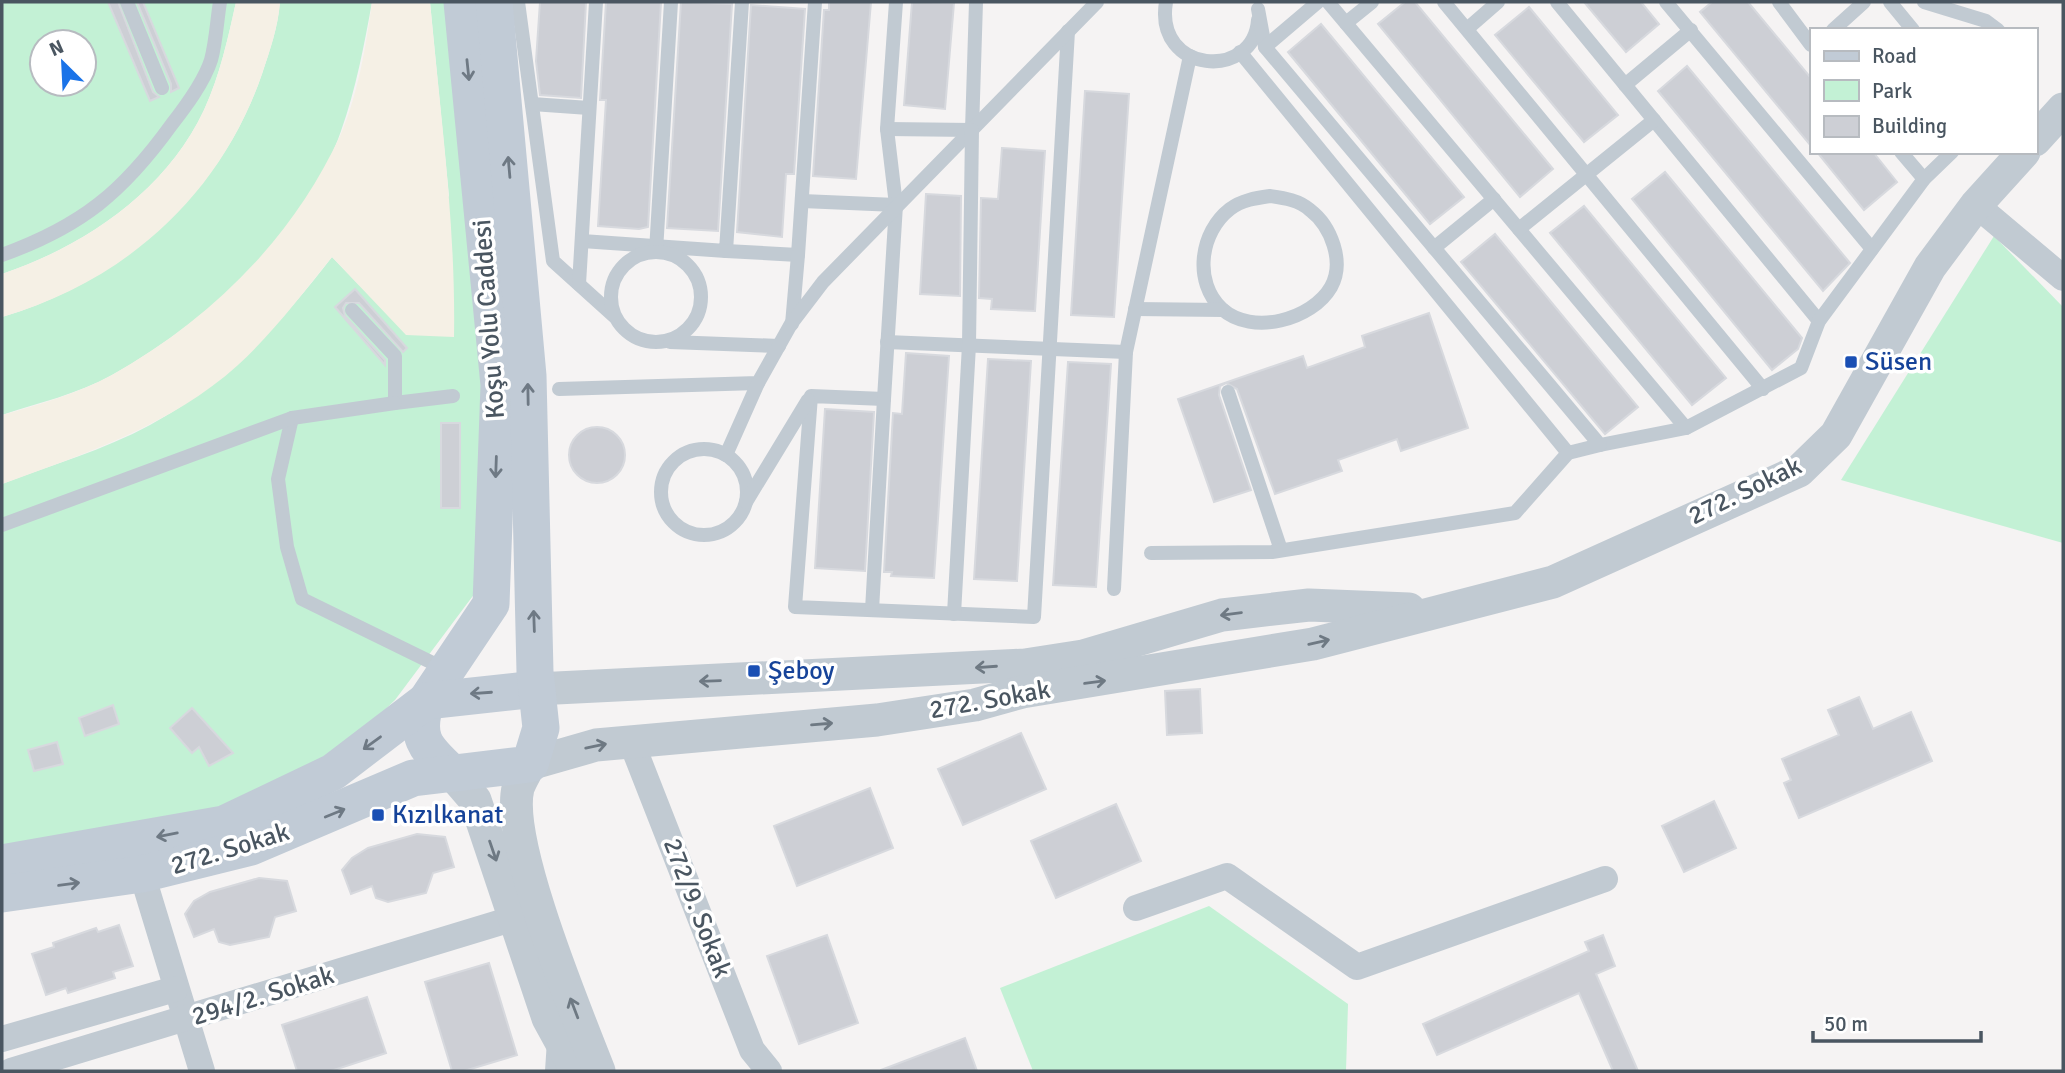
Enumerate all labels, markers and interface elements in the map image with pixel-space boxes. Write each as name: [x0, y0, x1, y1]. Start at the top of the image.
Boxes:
north arrow: [28, 28, 98, 98]
legend: [1810, 28, 2037, 154]
text: N: [46, 35, 67, 62]
text: Road: [1872, 43, 1917, 69]
one-way arrow: [462, 58, 475, 80]
text: Park: [1872, 78, 1913, 104]
text: Building: [1872, 113, 1947, 139]
one-way arrow: [502, 156, 515, 179]
street label: Koşu Yolu Caddesi: [466, 218, 512, 420]
place label: Süsen: [1865, 346, 1932, 378]
marker: Süsen: [1843, 354, 1859, 370]
one-way arrow: [521, 383, 535, 406]
street label: 272. Sokak: [1683, 450, 1807, 532]
one-way arrow: [489, 455, 502, 478]
one-way arrow: [1220, 607, 1243, 620]
one-way arrow: [527, 610, 540, 633]
one-way arrow: [1307, 635, 1330, 649]
place label: Şeboy: [768, 655, 834, 687]
one-way arrow: [975, 661, 998, 674]
marker: Şeboy: [746, 663, 762, 679]
one-way arrow: [699, 674, 722, 687]
street label: 272. Sokak: [927, 674, 1053, 726]
one-way arrow: [1083, 675, 1106, 688]
one-way arrow: [470, 687, 493, 700]
one-way arrow: [810, 717, 833, 730]
one-way arrow: [363, 735, 382, 750]
one-way arrow: [584, 739, 607, 753]
place label: Kızılkanat: [392, 799, 503, 831]
one-way arrow: [324, 806, 346, 819]
marker: Kızılkanat: [370, 807, 386, 823]
street label: 272. Sokak: [167, 816, 293, 882]
one-way arrow: [156, 829, 179, 843]
street label: 272/9. Sokak: [656, 834, 738, 982]
one-way arrow: [488, 840, 500, 862]
one-way arrow: [58, 878, 80, 891]
street label: 294/2. Sokak: [188, 959, 338, 1033]
one-way arrow: [567, 997, 580, 1019]
scale bar: [1813, 1000, 1981, 1044]
text: 50 m: [1824, 1011, 1868, 1037]

